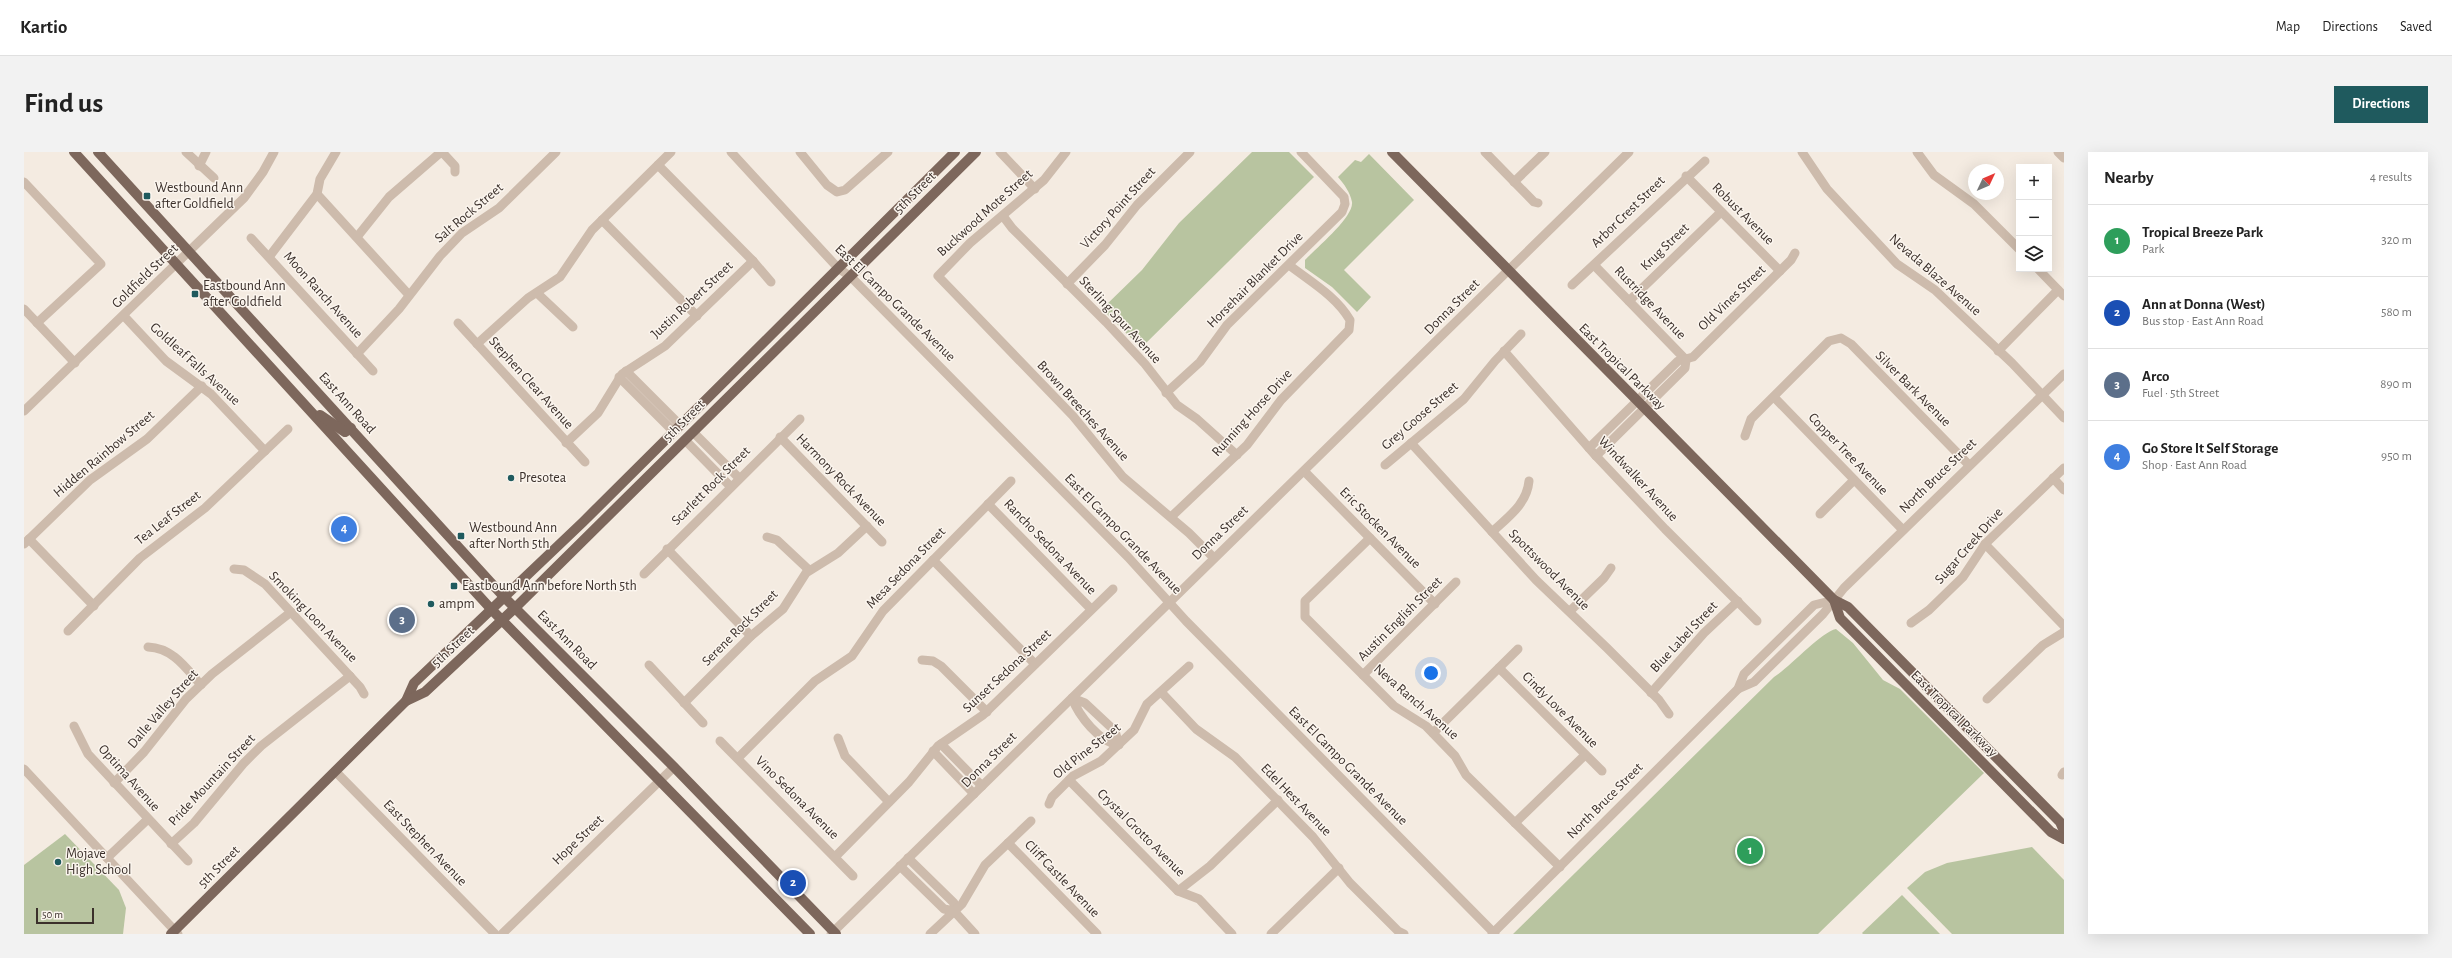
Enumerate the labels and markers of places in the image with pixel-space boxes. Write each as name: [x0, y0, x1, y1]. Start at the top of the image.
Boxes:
place label: Westbound Ann after Goldfield: [155, 181, 243, 211]
marker: Westbound Ann after Goldfield: [142, 191, 152, 201]
place label: Eastbound Ann after Goldfield: [203, 279, 286, 309]
marker: Eastbound Ann after Goldfield: [190, 289, 200, 299]
place label: Presotea: [519, 471, 567, 485]
marker: Presotea: [506, 473, 516, 483]
pin: 4: [331, 514, 357, 544]
place label: Westbound Ann after North 5th: [469, 521, 557, 551]
marker: Westbound Ann after North 5th: [456, 531, 466, 541]
place label: Eastbound Ann before North 5th: [462, 579, 637, 593]
marker: Eastbound Ann before North 5th: [449, 581, 459, 591]
place label: ampm: [439, 597, 475, 611]
marker: ampm: [426, 599, 436, 609]
pin: 3: [389, 605, 415, 635]
pin: 1: [1737, 836, 1763, 866]
place label: Mojave High School: [66, 847, 132, 877]
marker: Mojave High School: [53, 857, 63, 867]
pin: 2: [780, 868, 806, 898]

